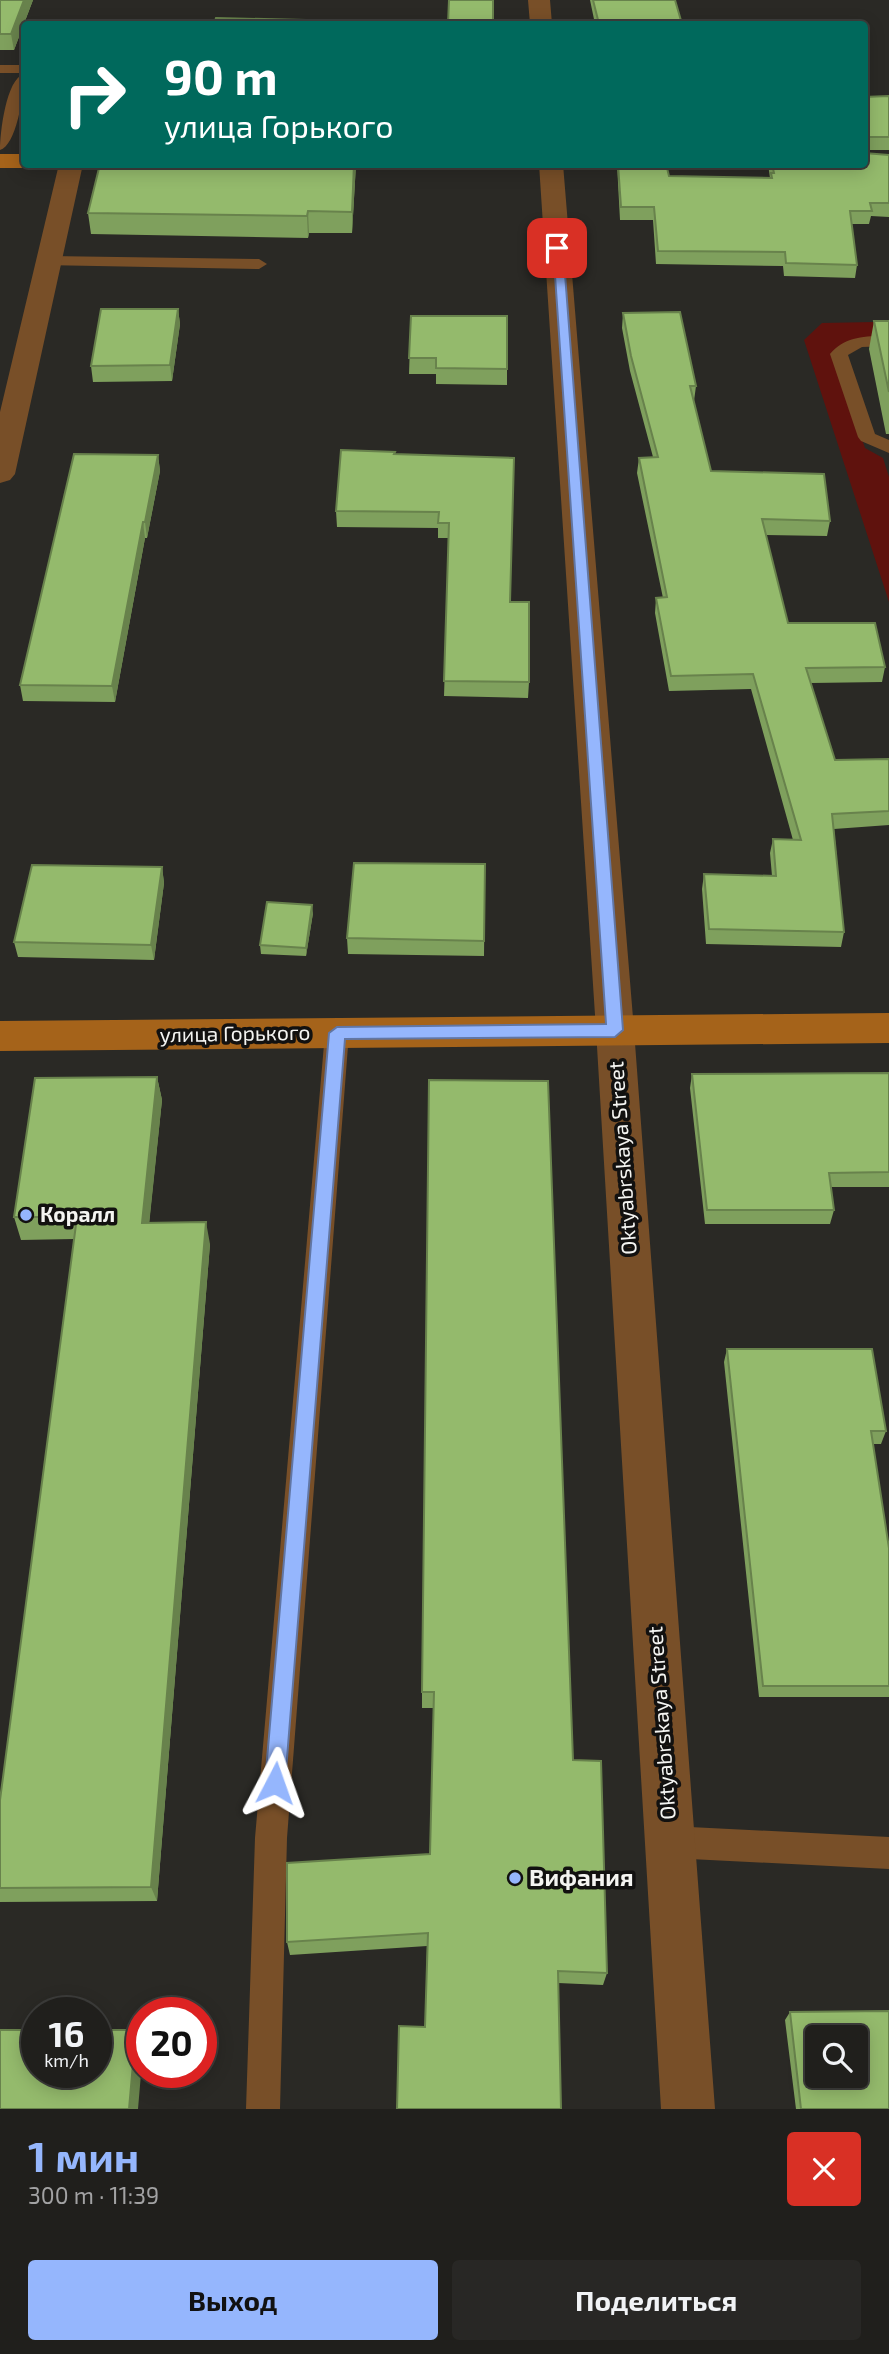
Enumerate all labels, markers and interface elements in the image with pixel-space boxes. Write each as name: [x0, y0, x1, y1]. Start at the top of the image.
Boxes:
text: 90 m: [164, 46, 278, 105]
icon: right: [49, 49, 140, 140]
text: улица Горького: [164, 106, 394, 144]
pin: [527, 218, 587, 278]
icon: arrive: [538, 229, 576, 267]
street label: улица Горького: [159, 1019, 311, 1047]
street label: Oktyabrskaya Street: [602, 1060, 641, 1256]
place label: Коралл: [40, 1201, 115, 1226]
marker: Коралл: [18, 1207, 34, 1223]
street label: Oktyabrskaya Street: [641, 1625, 680, 1821]
position arrow: [238, 1746, 312, 1820]
place label: Вифания: [529, 1862, 634, 1891]
marker: Вифания: [507, 1870, 523, 1886]
speed limit sign: 20: [126, 1997, 217, 2088]
text: 16: [49, 2012, 84, 2054]
map controls: [805, 2025, 868, 2088]
button: search: [805, 2025, 868, 2088]
text: km/h: [44, 2049, 89, 2071]
text: 1 мин: [28, 2130, 139, 2180]
button: close: [787, 2132, 861, 2206]
text: 300 m · 11:39: [28, 2181, 159, 2209]
button: Выход: [28, 2260, 438, 2340]
button: Поделиться: [452, 2260, 861, 2340]

